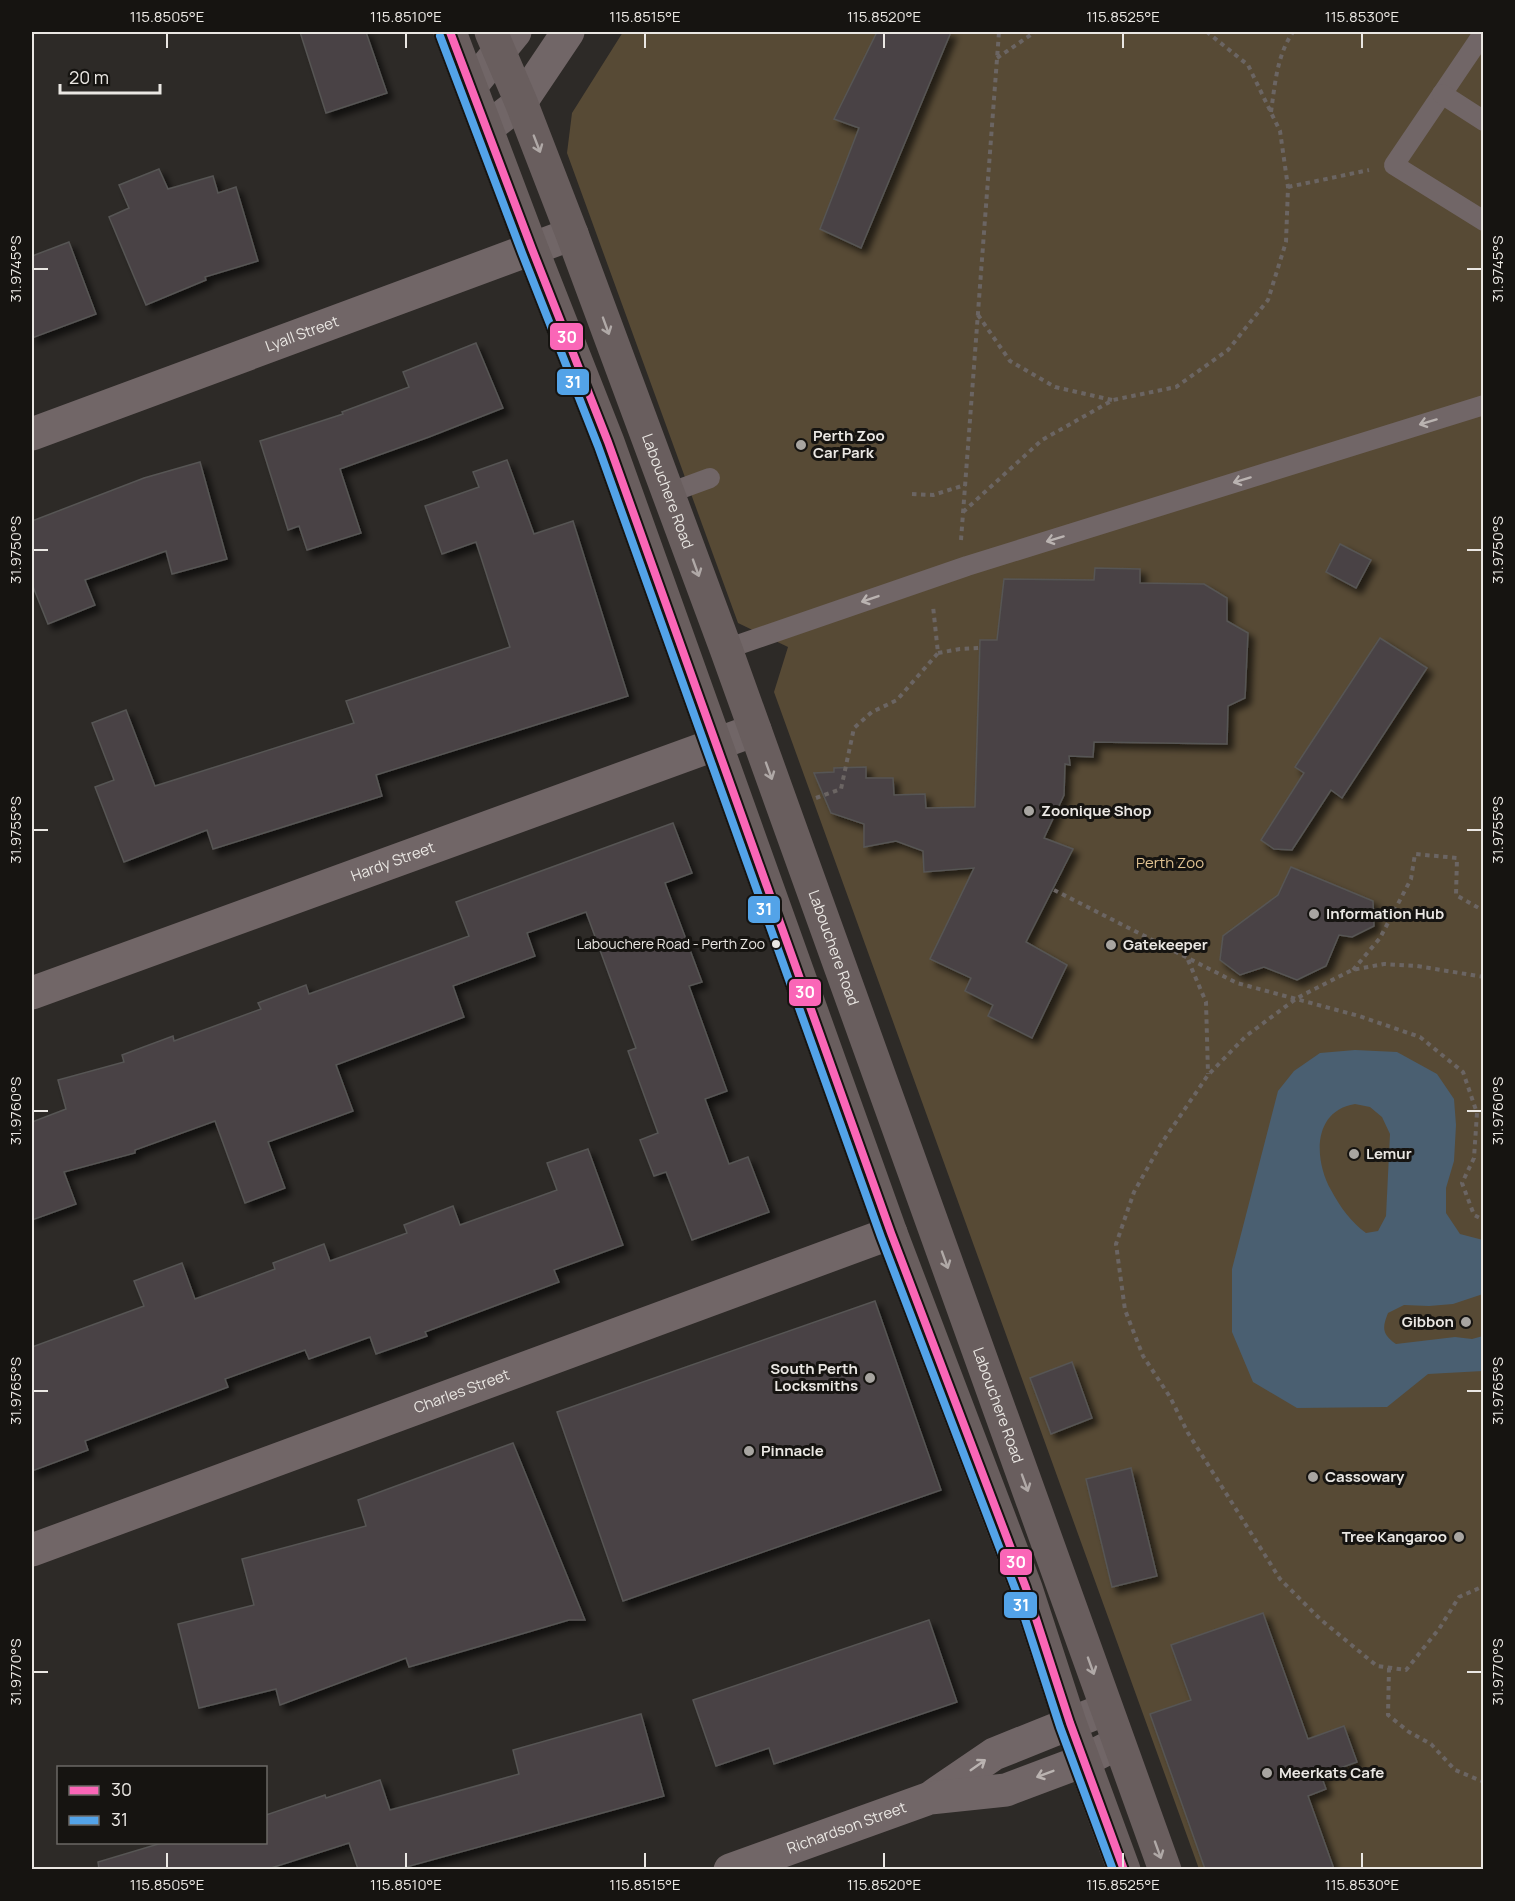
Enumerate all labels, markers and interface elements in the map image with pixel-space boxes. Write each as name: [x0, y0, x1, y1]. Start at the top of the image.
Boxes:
text: 115.8505°E: [130, 6, 204, 27]
text: 115.8510°E: [370, 6, 442, 27]
text: 115.8515°E: [609, 6, 681, 27]
text: 115.8520°E: [847, 6, 921, 27]
text: 115.8525°E: [1086, 6, 1160, 27]
text: 115.8530°E: [1325, 6, 1399, 27]
scale bar: [60, 57, 160, 95]
text: 20 m: [69, 65, 109, 89]
one-way arrow: [533, 134, 544, 153]
text: 31.9745°S: [5, 236, 26, 302]
text: 31.9745°S: [1487, 236, 1508, 302]
street label: Lyall Street: [262, 310, 342, 357]
one-way arrow: [602, 316, 613, 335]
line badge: 30: [549, 322, 584, 351]
text: 30: [557, 326, 577, 348]
line badge: 31: [556, 368, 590, 396]
text: 31: [565, 371, 581, 393]
one-way arrow: [1419, 417, 1438, 428]
place label: Perth Zoo Car Park: [813, 425, 885, 463]
street label: Labouchere Road: [637, 430, 699, 552]
marker: Perth Zoo Car Park: [794, 438, 808, 452]
one-way arrow: [1233, 476, 1252, 487]
text: 31.9750°S: [5, 516, 26, 584]
text: 31.9750°S: [1487, 516, 1508, 584]
one-way arrow: [1046, 534, 1065, 545]
one-way arrow: [692, 558, 703, 577]
one-way arrow: [861, 595, 880, 606]
one-way arrow: [765, 761, 776, 780]
text: 31.9755°S: [5, 796, 26, 864]
text: 31.9755°S: [1487, 796, 1508, 864]
place label: Zoonique Shop: [1041, 800, 1152, 821]
marker: Zoonique Shop: [1022, 804, 1036, 818]
street label: Hardy Street: [348, 836, 438, 886]
park label: Perth Zoo: [1136, 852, 1204, 873]
street label: Labouchere Road: [804, 887, 864, 1008]
line badge: 31: [747, 895, 781, 924]
text: 31: [756, 898, 772, 920]
place label: Information Hub: [1326, 903, 1444, 924]
marker: Information Hub: [1307, 907, 1321, 921]
place label: Labouchere Road - Perth Zoo: [577, 934, 765, 953]
place label: Gatekeeper: [1123, 934, 1208, 955]
marker: Labouchere Road - Perth Zoo: [770, 938, 782, 950]
marker: Gatekeeper: [1104, 938, 1118, 952]
line badge: 30: [788, 978, 822, 1007]
text: 30: [795, 981, 815, 1003]
text: 31.9760°S: [5, 1077, 26, 1145]
text: 31.9760°S: [1487, 1077, 1508, 1145]
place label: Lemur: [1366, 1143, 1412, 1164]
marker: Lemur: [1347, 1147, 1361, 1161]
one-way arrow: [940, 1250, 951, 1269]
place label: Gibbon: [1402, 1311, 1454, 1332]
marker: Gibbon: [1459, 1315, 1473, 1329]
street label: Labouchere Road: [968, 1344, 1029, 1466]
text: 31.9765°S: [5, 1357, 26, 1425]
text: 31.9765°S: [1487, 1357, 1508, 1425]
place label: South Perth Locksmiths: [770, 1358, 858, 1396]
street label: Charles Street: [411, 1364, 512, 1418]
marker: South Perth Locksmiths: [863, 1371, 877, 1385]
place label: Pinnacle: [761, 1440, 824, 1461]
marker: Pinnacle: [742, 1444, 756, 1458]
place label: Cassowary: [1325, 1466, 1405, 1487]
marker: Cassowary: [1306, 1470, 1320, 1484]
one-way arrow: [1020, 1473, 1031, 1492]
place label: Tree Kangaroo: [1342, 1526, 1447, 1547]
marker: Tree Kangaroo: [1452, 1530, 1466, 1544]
line badge: 30: [999, 1548, 1033, 1576]
text: 30: [1006, 1551, 1026, 1573]
line badge: 31: [1003, 1591, 1038, 1619]
text: 31: [1013, 1594, 1029, 1616]
text: 31.9770°S: [5, 1638, 26, 1706]
text: 31.9770°S: [1487, 1638, 1508, 1706]
one-way arrow: [1086, 1657, 1097, 1675]
one-way arrow: [970, 1759, 986, 1771]
place label: Meerkats Cafe: [1279, 1762, 1384, 1783]
legend: [57, 1766, 267, 1844]
marker: Meerkats Cafe: [1260, 1766, 1274, 1780]
one-way arrow: [1036, 1770, 1055, 1781]
text: 30: [111, 1777, 132, 1801]
street label: Richardson Street: [784, 1796, 909, 1859]
text: 31: [111, 1807, 128, 1831]
one-way arrow: [1153, 1840, 1164, 1858]
text: 115.8505°E: [130, 1874, 204, 1895]
text: 115.8510°E: [370, 1874, 442, 1895]
text: 115.8515°E: [609, 1874, 681, 1895]
text: 115.8520°E: [847, 1874, 921, 1895]
text: 115.8525°E: [1086, 1874, 1160, 1895]
text: 115.8530°E: [1325, 1874, 1399, 1895]

